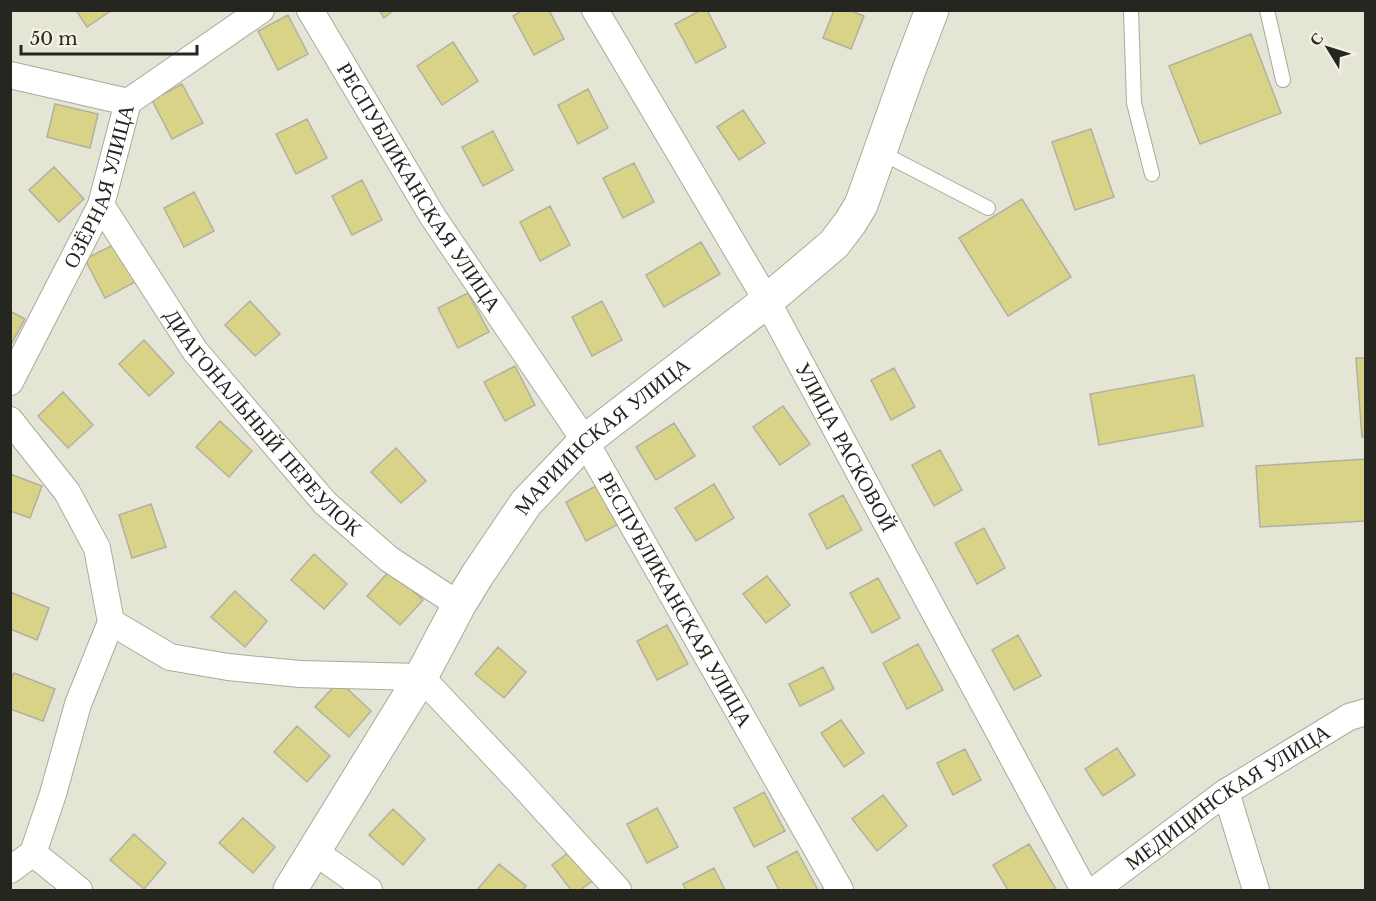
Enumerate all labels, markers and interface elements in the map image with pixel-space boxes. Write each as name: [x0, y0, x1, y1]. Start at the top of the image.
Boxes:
scale bar: [21, 18, 196, 56]
north arrow: [1298, 18, 1358, 78]
text: 50 m: [30, 28, 78, 50]
text: С: [1305, 28, 1328, 49]
street label: РЕСПУБЛИКАНСКАЯ УЛИЦА: [331, 58, 507, 318]
street label: ОЗЁРНАЯ УЛИЦА: [58, 101, 140, 273]
street label: ДИАГОНАЛЬНЫЙ ПЕРЕУЛОК: [158, 304, 367, 542]
street label: МАРИИНСКАЯ УЛИЦА: [509, 351, 696, 520]
street label: УЛИЦА РАСКОВОЙ: [790, 358, 902, 536]
street label: РЕСПУБЛИКАНСКАЯ УЛИЦА: [592, 467, 758, 733]
street label: МЕДИЦИНСКАЯ УЛИЦА: [1120, 718, 1335, 876]

